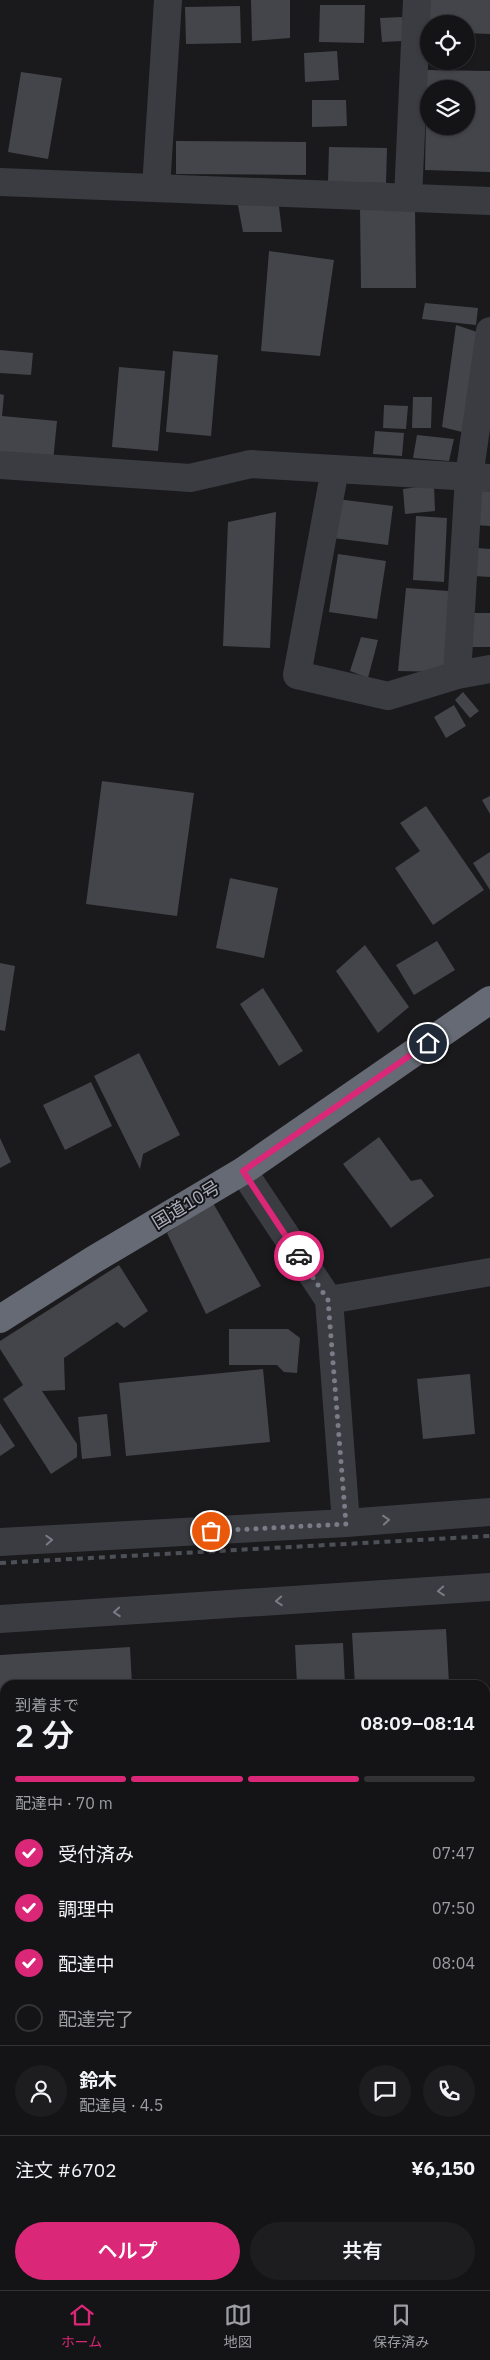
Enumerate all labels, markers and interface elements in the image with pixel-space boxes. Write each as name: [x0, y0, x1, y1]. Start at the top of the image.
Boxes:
map controls: [420, 15, 475, 135]
button: locate: [420, 15, 475, 70]
button: layers: [420, 80, 475, 135]
pin: [407, 1022, 449, 1064]
icon: home: [414, 1029, 442, 1057]
street label: 国道10号: [147, 1175, 224, 1234]
courier: [274, 1231, 324, 1281]
icon: car: [285, 1242, 313, 1270]
pin: [190, 1510, 232, 1552]
one-way arrow: [382, 1515, 390, 1526]
icon: bag: [197, 1517, 225, 1545]
one-way arrow: [45, 1534, 53, 1545]
one-way arrow: [437, 1585, 445, 1596]
one-way arrow: [275, 1596, 283, 1607]
one-way arrow: [113, 1606, 121, 1617]
text: 到着まで: [15, 1695, 79, 1715]
text: 08:09–08:14: [361, 1711, 475, 1735]
text: 2 分: [15, 1714, 74, 1756]
text: 配達中 · 70 m: [15, 1793, 113, 1813]
icon: check: [15, 1839, 43, 1867]
text: 受付済み: [58, 1842, 134, 1866]
text: 07:47: [432, 1843, 475, 1863]
icon: check: [15, 1894, 43, 1922]
text: 調理中: [58, 1897, 115, 1921]
text: 07:50: [432, 1898, 475, 1918]
icon: check: [15, 1949, 43, 1977]
text: 配達中: [58, 1952, 115, 1976]
text: 08:04: [432, 1953, 475, 1973]
text: 配達完了: [58, 2007, 134, 2031]
button: person: [15, 2065, 67, 2117]
button: chat: [359, 2065, 411, 2117]
button: phone: [423, 2065, 475, 2117]
text: 鈴木: [79, 2068, 117, 2092]
text: 配達員 · 4.5: [79, 2095, 163, 2115]
text: ¥6,150: [411, 2156, 475, 2180]
text: 注文 #6702: [15, 2158, 117, 2182]
button: ヘルプ: [15, 2222, 240, 2280]
button: 共有: [250, 2222, 475, 2280]
tab: ホーム: [61, 2301, 102, 2351]
tab: 地図: [224, 2301, 252, 2351]
tab: 保存済み: [373, 2301, 429, 2351]

